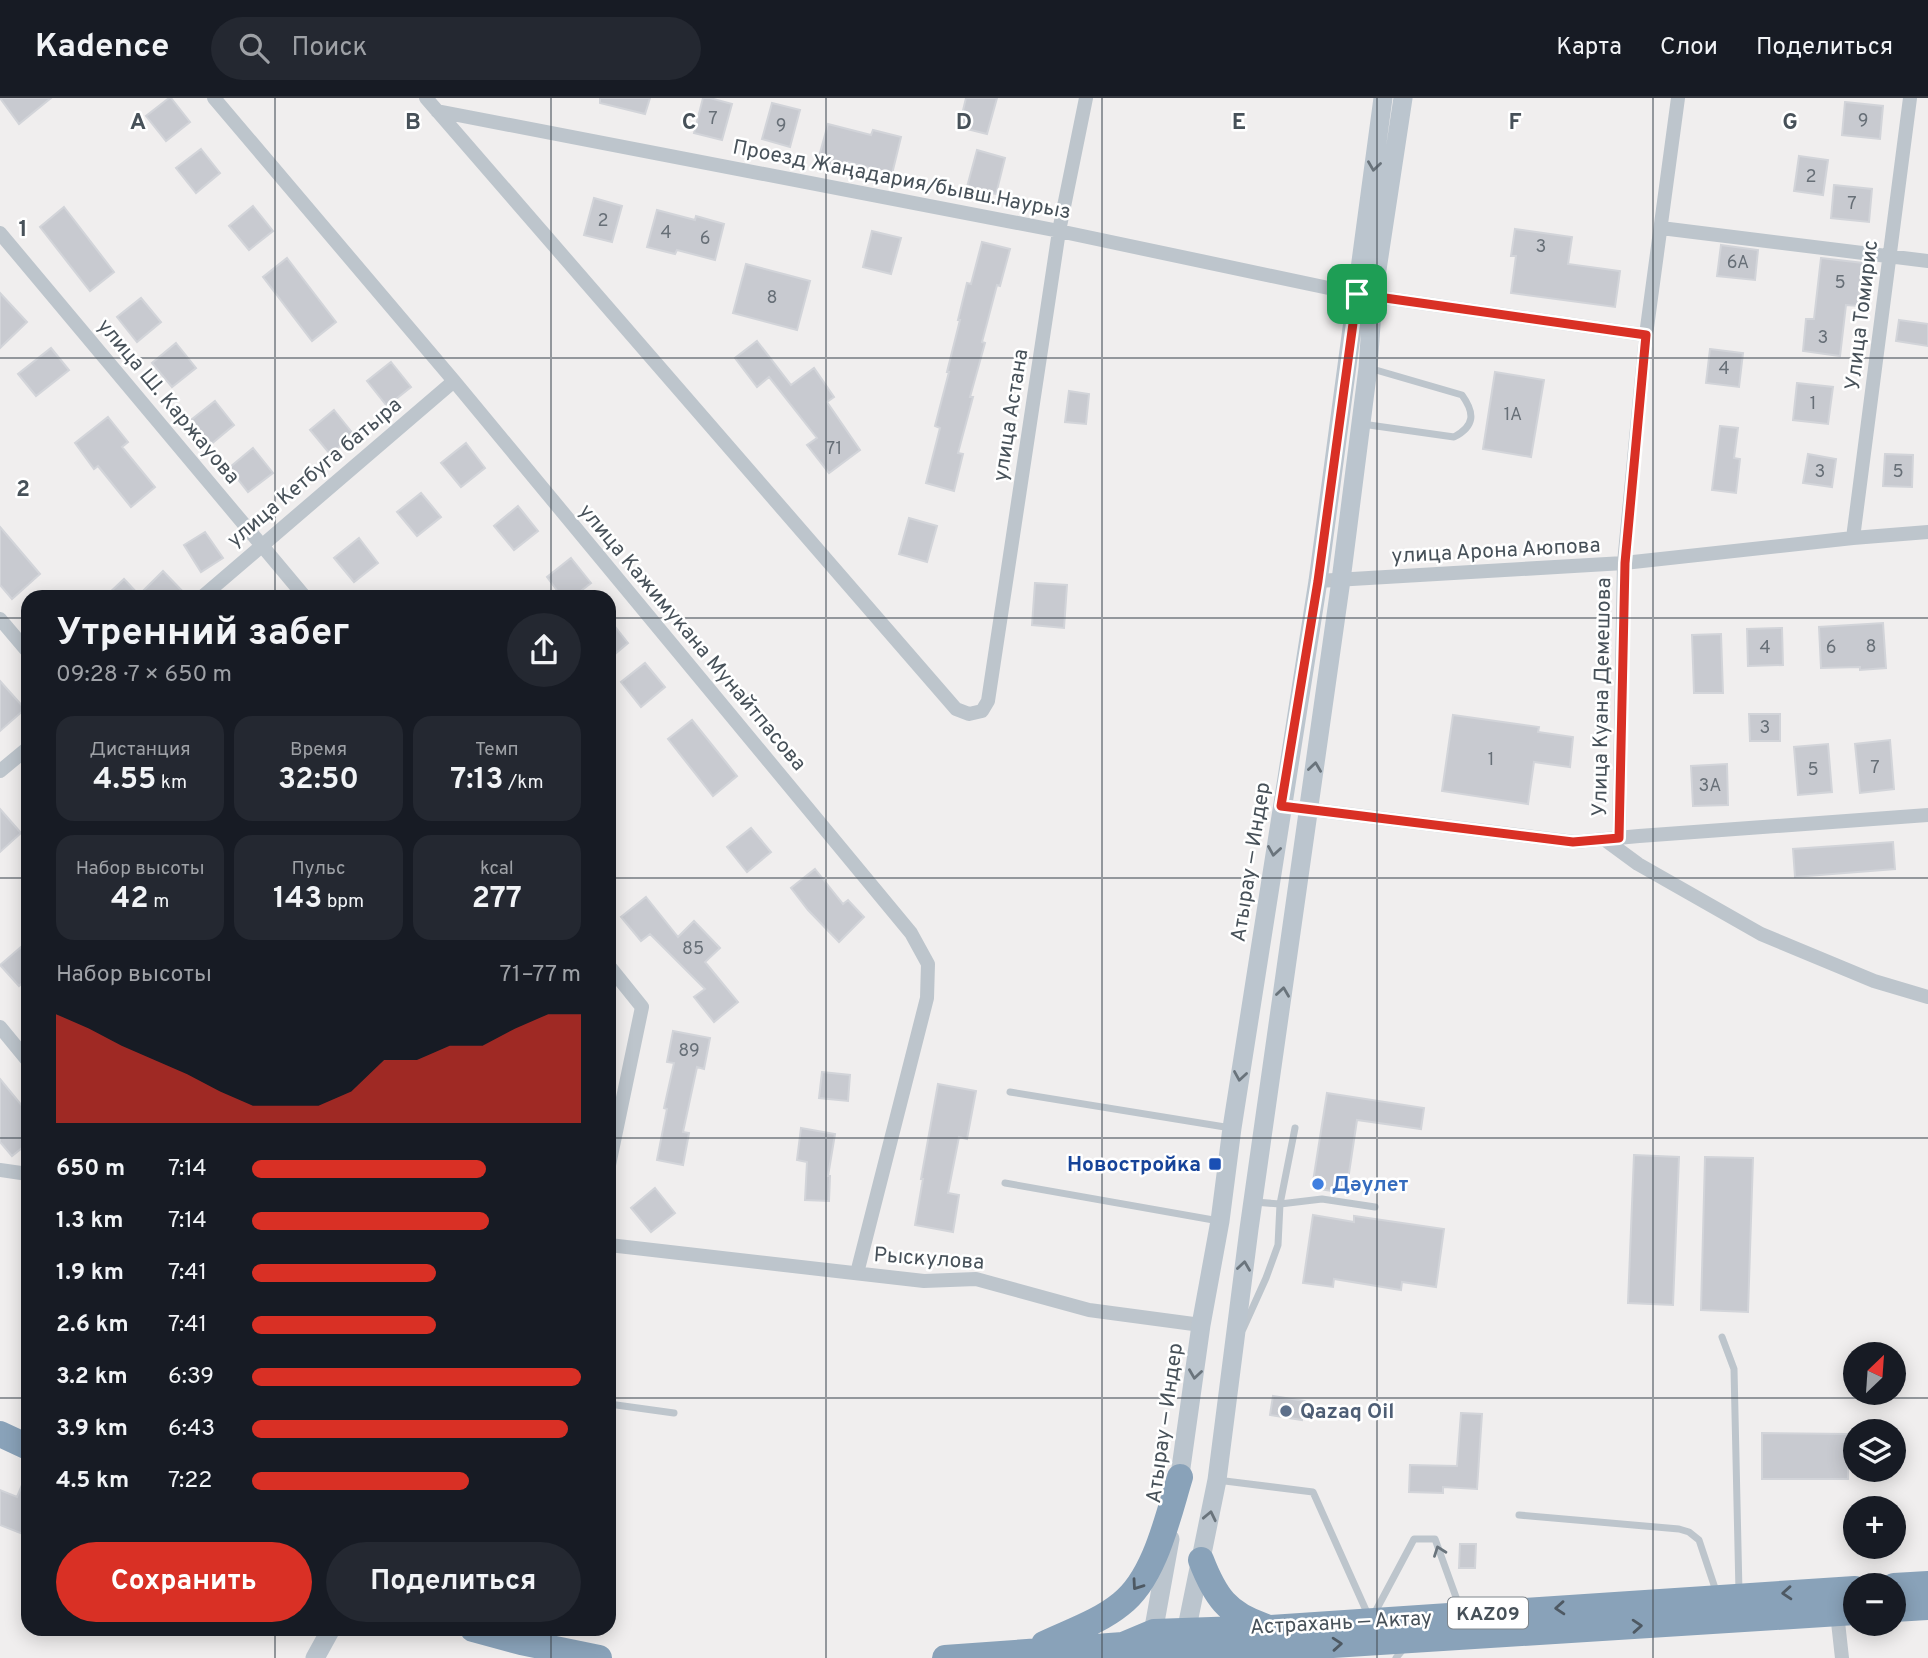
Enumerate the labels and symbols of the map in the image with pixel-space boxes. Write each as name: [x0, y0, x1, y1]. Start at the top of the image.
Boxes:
house number: 7: [708, 108, 718, 131]
text: A: [130, 109, 146, 138]
text: B: [405, 109, 421, 138]
text: C: [682, 109, 696, 138]
text: D: [956, 109, 972, 138]
text: E: [1232, 109, 1246, 138]
text: F: [1508, 109, 1522, 138]
text: G: [1782, 109, 1798, 138]
house number: 9: [1858, 110, 1868, 133]
house number: 9: [776, 115, 786, 138]
street label: Проезд Жаңадария/бывш.Наурыз: [730, 134, 1073, 227]
one-way arrow: [1367, 160, 1382, 172]
house number: 2: [1805, 166, 1817, 189]
house number: 7: [1847, 193, 1857, 216]
house number: 2: [597, 210, 609, 233]
text: 1: [18, 216, 28, 245]
house number: 4: [660, 222, 672, 245]
house number: 6: [700, 228, 710, 251]
house number: 3: [1536, 236, 1546, 259]
street label: Улица Томирис: [1840, 238, 1885, 392]
house number: 6А: [1727, 252, 1749, 275]
pin: [1327, 264, 1387, 324]
house number: 5: [1834, 272, 1846, 295]
house number: 8: [767, 287, 778, 310]
street label: улица Ш. Каржауова: [91, 314, 245, 490]
house number: 3: [1818, 327, 1828, 350]
street label: улица Астана: [988, 347, 1035, 483]
house number: 4: [1718, 358, 1730, 381]
street label: улица Кетбуга батыра: [222, 392, 408, 554]
house number: 1: [1810, 393, 1816, 416]
house number: 1А: [1504, 404, 1522, 427]
house number: 71: [826, 438, 842, 461]
house number: 3: [1815, 461, 1825, 484]
house number: 5: [1892, 461, 1904, 484]
text: 2: [16, 476, 30, 505]
street label: улица Кажимукана Мунайтпасова: [572, 499, 812, 777]
street label: улица Арона Аюпова: [1391, 533, 1601, 570]
street label: Улица Куана Демешова: [1587, 577, 1618, 817]
house number: 8: [1866, 636, 1877, 659]
house number: 4: [1759, 637, 1771, 660]
house number: 6: [1826, 637, 1836, 660]
house number: 3: [1760, 717, 1770, 740]
house number: 1: [1488, 749, 1494, 772]
house number: 7: [1870, 757, 1880, 780]
house number: 5: [1807, 759, 1819, 782]
one-way arrow: [1308, 761, 1323, 773]
house number: 3А: [1699, 775, 1721, 798]
street label: Атырау — Индер: [1226, 780, 1277, 944]
one-way arrow: [1267, 845, 1282, 857]
house number: 85: [682, 938, 704, 961]
one-way arrow: [1275, 987, 1290, 998]
house number: 89: [678, 1040, 700, 1063]
one-way arrow: [1233, 1070, 1248, 1082]
place label: Новостройка: [1067, 1152, 1201, 1179]
marker: Новостройка: [1207, 1156, 1223, 1172]
place label: Дәулет: [1332, 1172, 1409, 1199]
marker: Дәулет: [1310, 1176, 1326, 1192]
street label: Рыскулова: [873, 1242, 985, 1277]
one-way arrow: [1237, 1260, 1252, 1272]
street label: Атырау — Индер: [1141, 1341, 1190, 1505]
north arrow: [1843, 1342, 1906, 1405]
one-way arrow: [1188, 1368, 1203, 1380]
place label: Qazaq Oil: [1300, 1399, 1394, 1426]
marker: Qazaq Oil: [1278, 1403, 1294, 1419]
one-way arrow: [1202, 1510, 1217, 1522]
one-way arrow: [1434, 1545, 1448, 1557]
one-way arrow: [1133, 1577, 1145, 1590]
one-way arrow: [1781, 1585, 1792, 1600]
road number: KAZ09: [1448, 1597, 1528, 1628]
one-way arrow: [1554, 1601, 1565, 1616]
street label: Астрахань — Актау: [1249, 1605, 1433, 1642]
one-way arrow: [1632, 1619, 1643, 1634]
one-way arrow: [1331, 1637, 1342, 1652]

